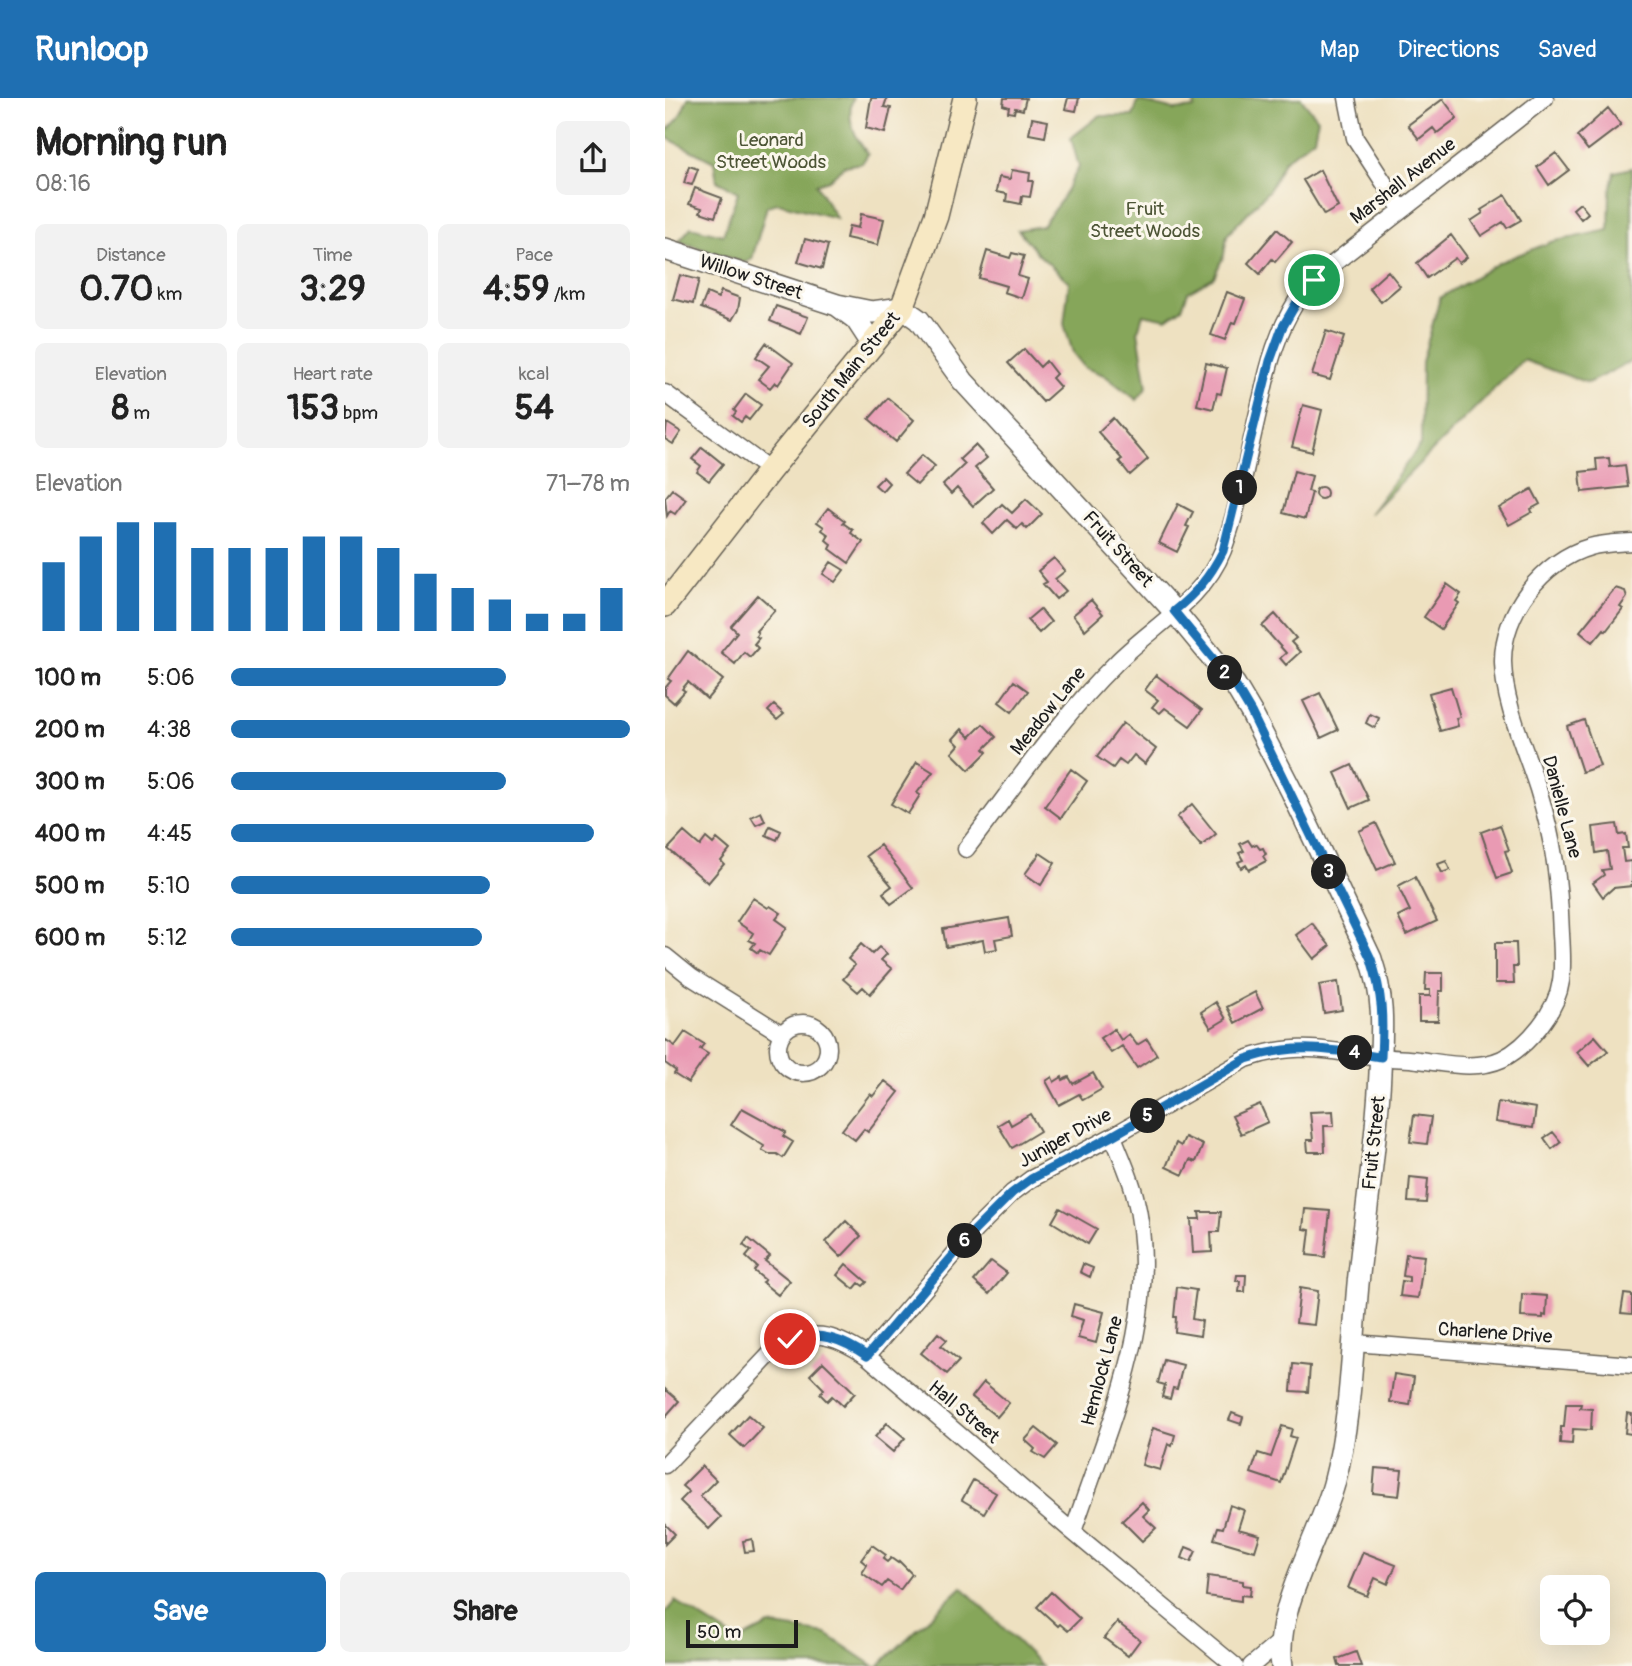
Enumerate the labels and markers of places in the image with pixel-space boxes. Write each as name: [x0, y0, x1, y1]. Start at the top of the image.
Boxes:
pin: [1284, 250, 1344, 310]
pin: 1: [1223, 470, 1257, 506]
pin: 2: [1207, 656, 1243, 690]
pin: 3: [1311, 854, 1347, 890]
pin: 4: [1337, 1035, 1373, 1070]
pin: 5: [1131, 1098, 1165, 1134]
pin: 6: [947, 1224, 983, 1258]
pin: [760, 1309, 820, 1369]

